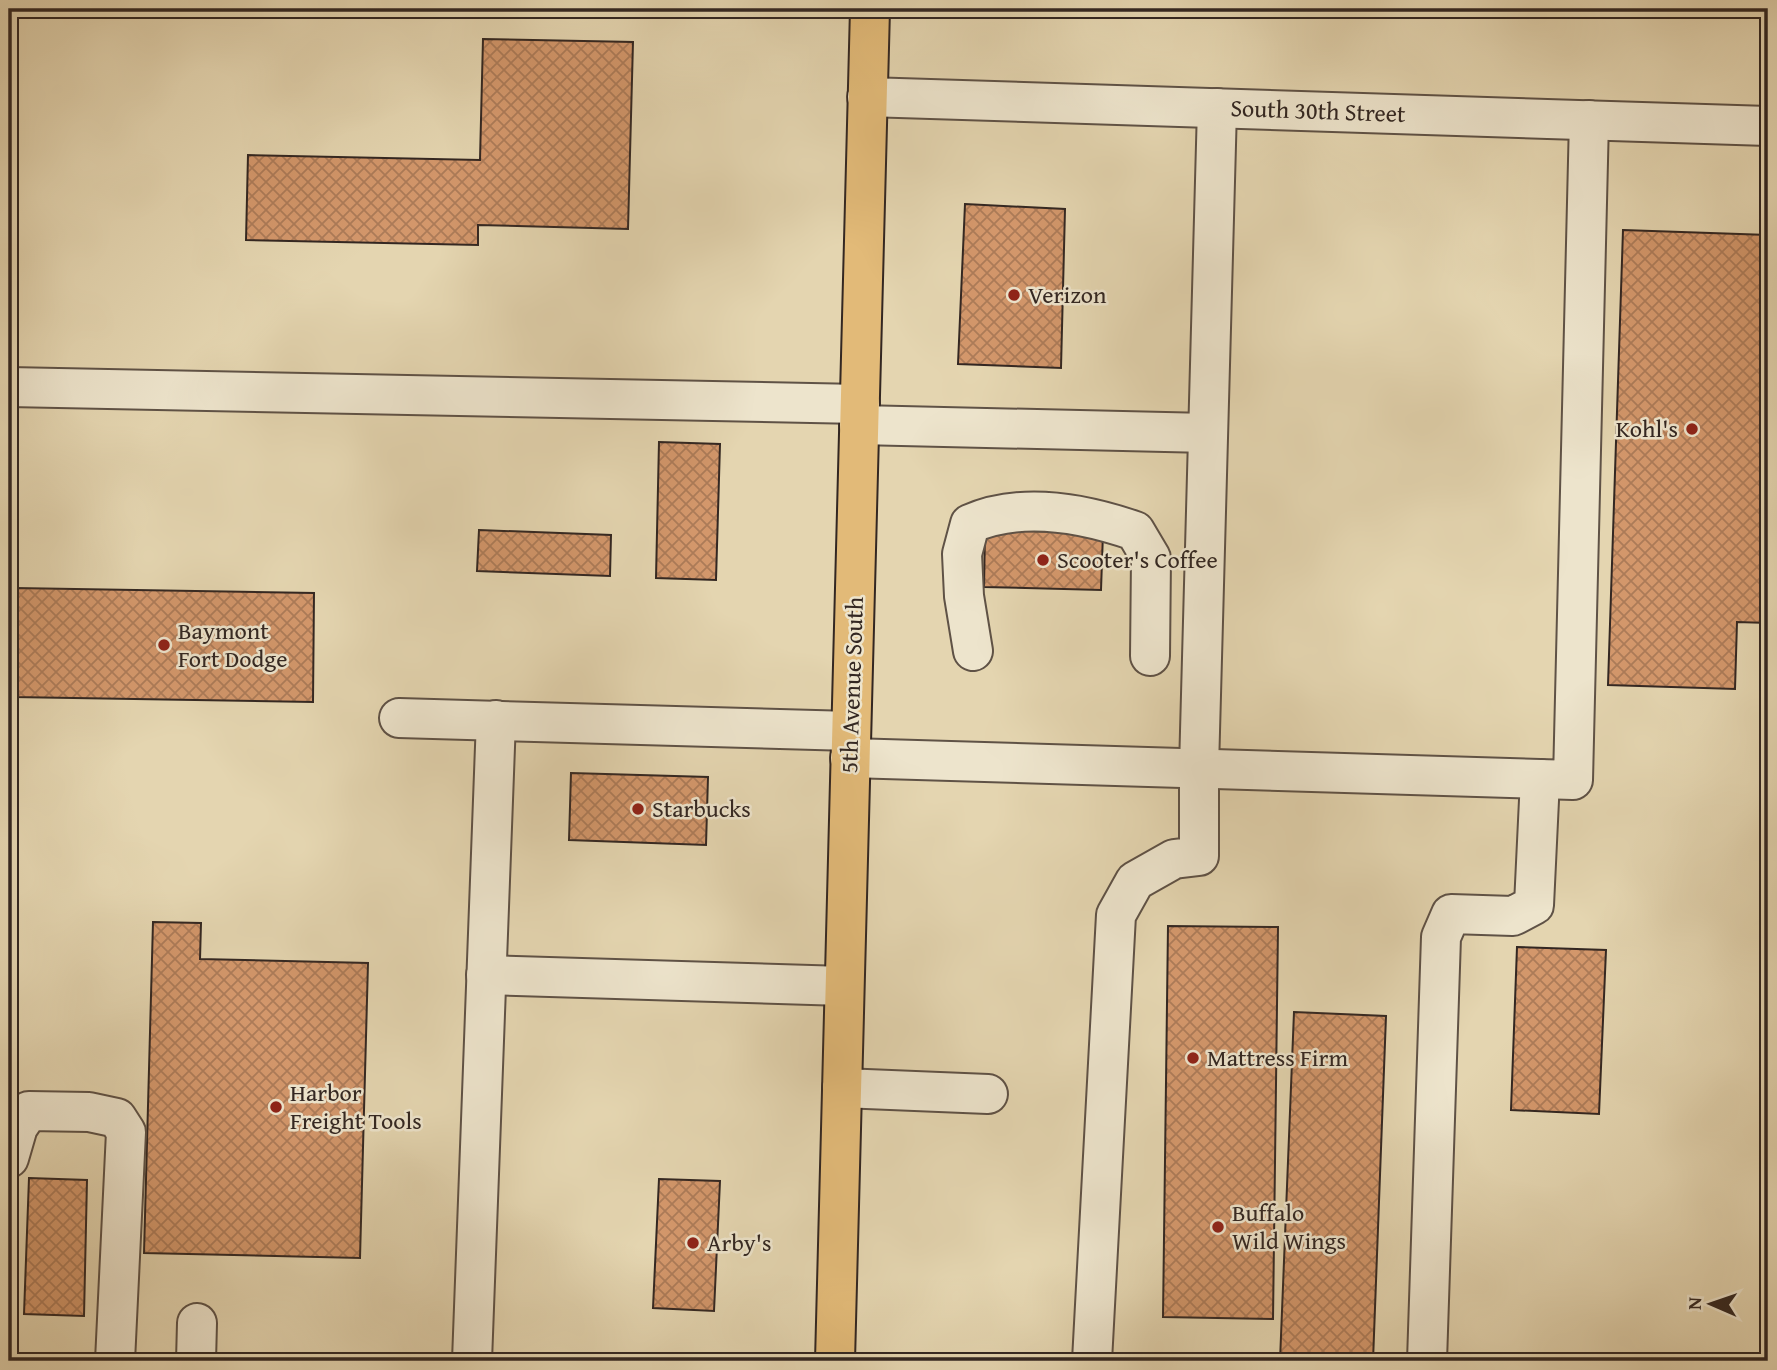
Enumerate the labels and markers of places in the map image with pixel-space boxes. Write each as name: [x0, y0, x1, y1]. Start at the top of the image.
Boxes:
place label: Verizon: [1028, 277, 1107, 312]
marker: Verizon: [1006, 287, 1022, 303]
place label: Kohl's: [1616, 411, 1678, 446]
marker: Kohl's: [1684, 421, 1700, 437]
place label: Scooter's Coffee: [1057, 542, 1218, 577]
marker: Scooter's Coffee: [1035, 552, 1051, 568]
place label: Baymont Fort Dodge: [178, 613, 288, 676]
marker: Baymont Fort Dodge: [156, 637, 172, 653]
place label: Starbucks: [652, 791, 751, 826]
marker: Starbucks: [630, 801, 646, 817]
place label: Mattress Firm: [1207, 1040, 1348, 1075]
marker: Mattress Firm: [1185, 1050, 1201, 1066]
place label: Harbor Freight Tools: [290, 1075, 422, 1138]
marker: Harbor Freight Tools: [268, 1099, 284, 1115]
place label: Buffalo Wild Wings: [1232, 1195, 1346, 1258]
marker: Buffalo Wild Wings: [1210, 1219, 1226, 1235]
place label: Arby's: [707, 1225, 772, 1260]
marker: Arby's: [685, 1235, 701, 1251]

